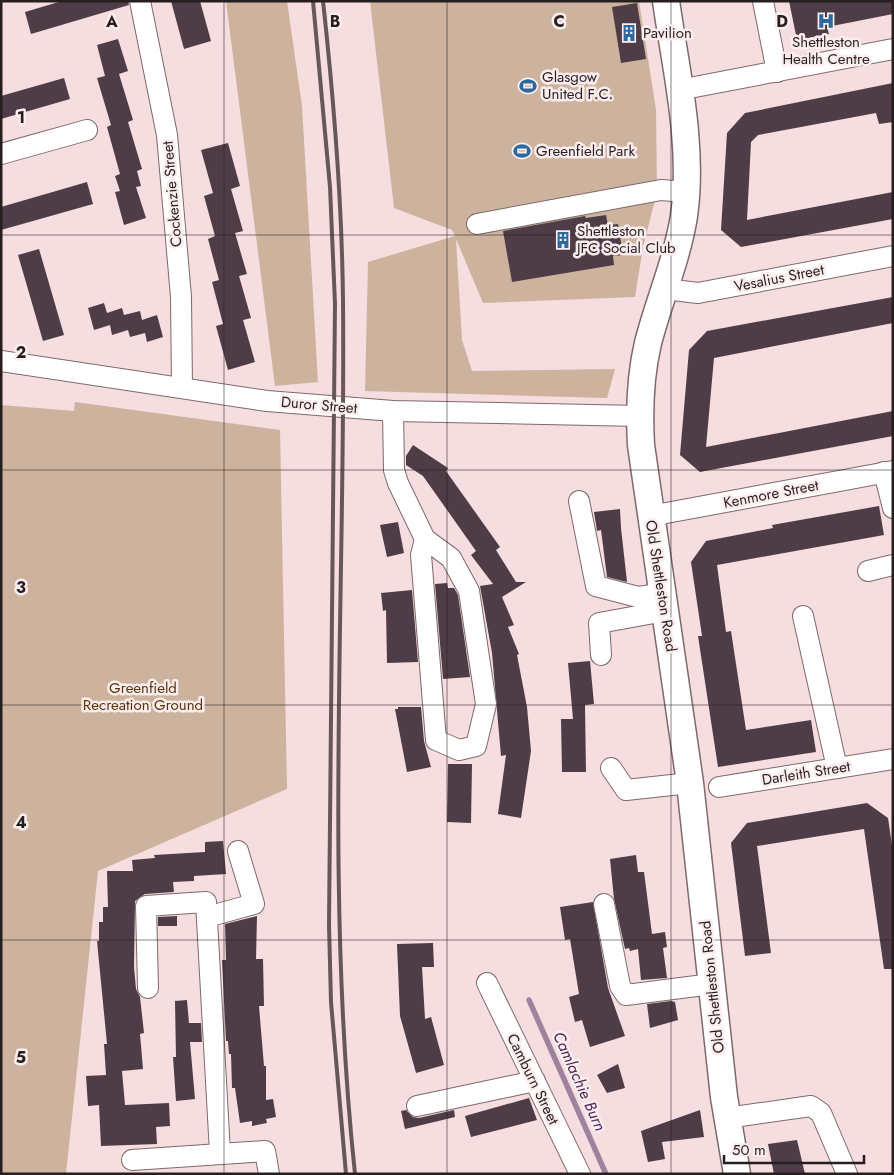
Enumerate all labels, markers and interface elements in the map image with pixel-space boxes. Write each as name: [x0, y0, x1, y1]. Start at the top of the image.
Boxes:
text: A: [105, 10, 118, 33]
text: B: [330, 10, 340, 33]
text: C: [553, 10, 565, 33]
text: D: [776, 10, 788, 33]
hospital icon: Shettleston Health Centre: [816, 11, 836, 31]
place label: Pavilion: [643, 22, 692, 44]
building icon: Pavilion: [619, 23, 639, 43]
place label: Shettleston Health Centre: [782, 31, 870, 70]
place label: Glasgow United F.C.: [542, 66, 613, 105]
sports icon: Glasgow United F.C.: [518, 76, 538, 96]
text: 1: [17, 106, 25, 129]
street label: Cockenzie Street: [156, 140, 188, 248]
place label: Greenfield Park: [536, 140, 635, 162]
sports icon: Greenfield Park: [512, 141, 532, 161]
place label: Shettleston JFC Social Club: [575, 220, 676, 259]
building icon: Shettleston JFC Social Club: [553, 230, 573, 250]
street label: Vesalius Street: [732, 258, 826, 298]
text: 2: [16, 341, 26, 364]
street label: Duror Street: [280, 391, 359, 419]
street label: Kenmore Street: [722, 474, 821, 514]
street label: Old Shettleston Road: [640, 519, 682, 653]
text: 3: [16, 576, 26, 599]
park label: Greenfield Recreation Ground: [83, 677, 203, 716]
street label: Darleith Street: [760, 755, 852, 791]
text: 4: [15, 811, 27, 834]
street label: Old Shettleston Road: [694, 920, 730, 1054]
water label: Camlachie Burn: [547, 1028, 612, 1135]
street label: Camburn Street: [501, 1030, 565, 1129]
text: 5: [16, 1046, 26, 1069]
scale bar: [724, 1132, 864, 1164]
text: 50 m: [732, 1139, 766, 1161]

